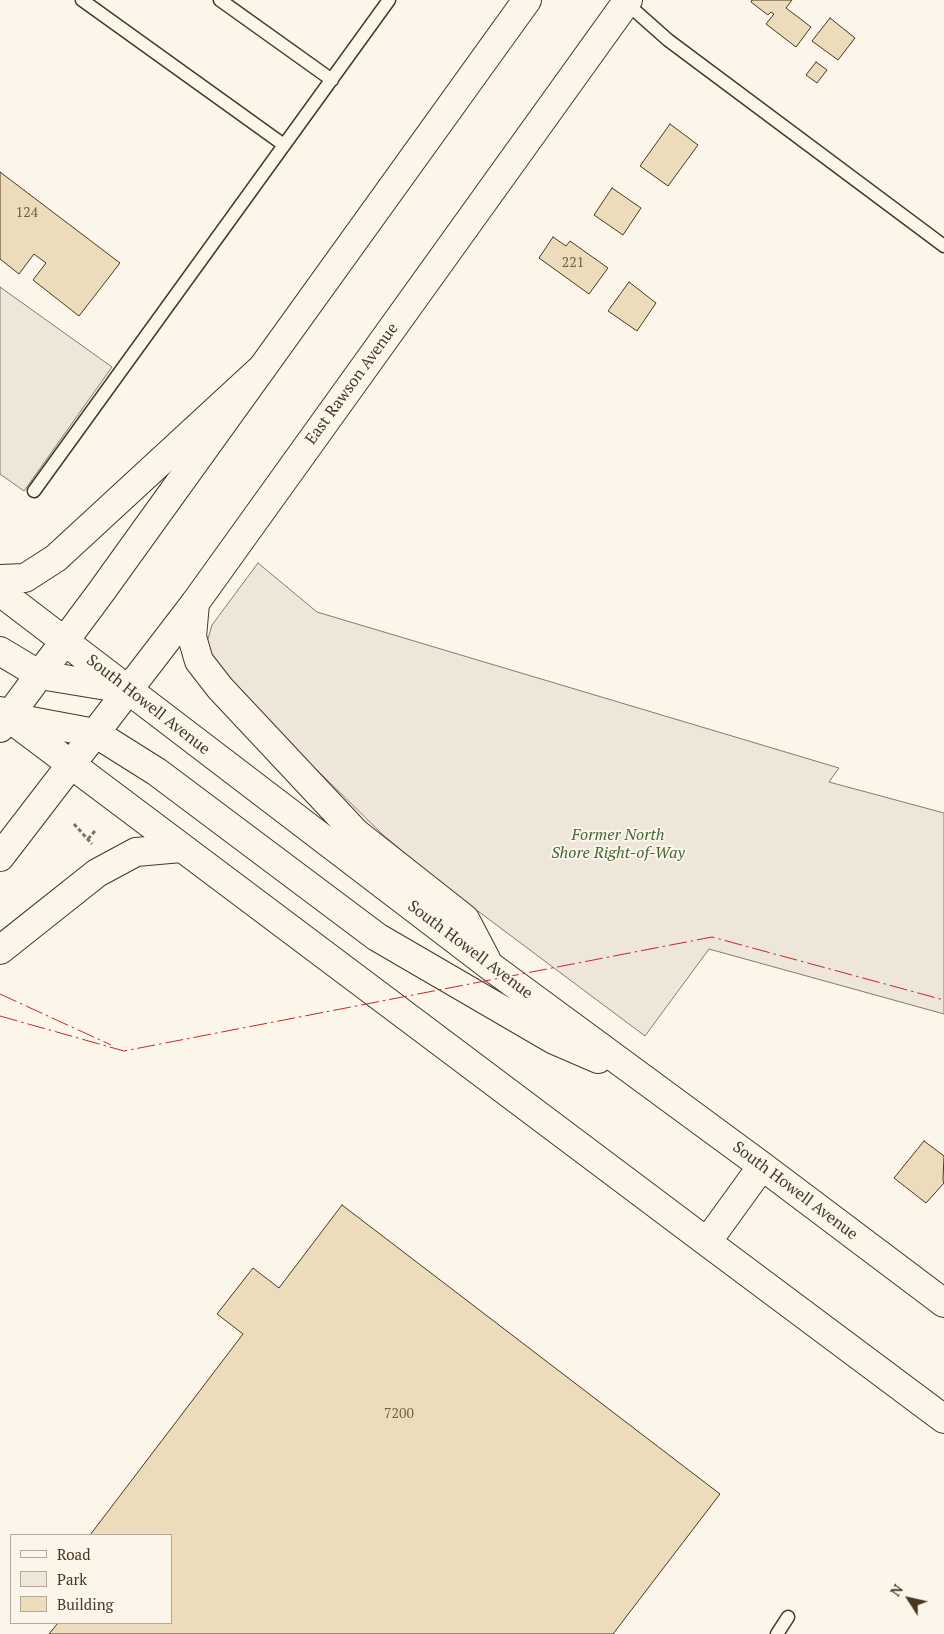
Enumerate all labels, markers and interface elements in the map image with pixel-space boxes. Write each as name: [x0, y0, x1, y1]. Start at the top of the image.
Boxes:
house number: 124: [16, 205, 38, 221]
house number: 221: [562, 255, 584, 271]
street label: East Rawson Avenue: [301, 319, 403, 449]
street label: South Howell Avenue: [82, 651, 214, 759]
park label: Former North Shore Right-of-Way: [551, 825, 685, 863]
street label: South Howell Avenue: [404, 897, 536, 1003]
street label: South Howell Avenue: [729, 1138, 861, 1244]
house number: 7200: [384, 1406, 414, 1422]
legend: [10, 1534, 172, 1624]
text: Road: [57, 1544, 90, 1564]
text: Park: [57, 1569, 87, 1589]
north arrow: [884, 1574, 934, 1624]
text: N: [885, 1580, 907, 1600]
text: Building: [57, 1594, 114, 1614]

